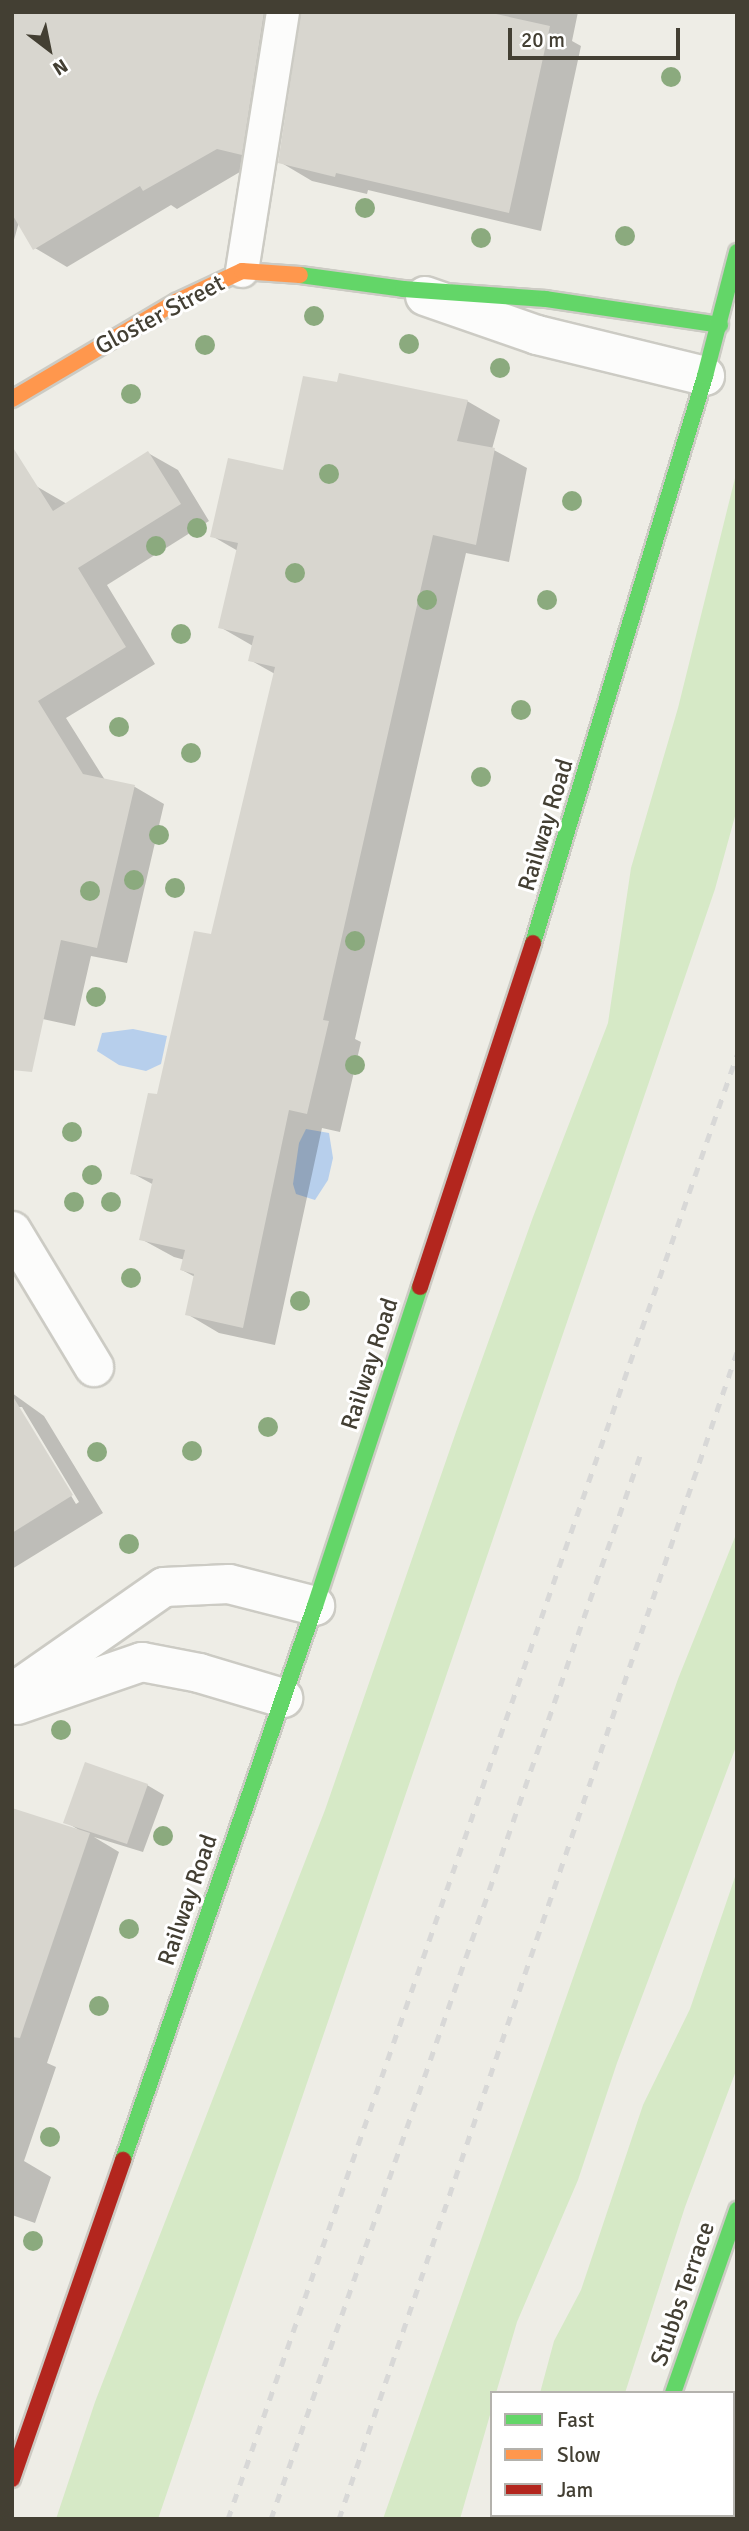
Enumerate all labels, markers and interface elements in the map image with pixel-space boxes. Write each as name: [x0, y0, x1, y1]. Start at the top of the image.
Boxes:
north arrow: [14, 14, 84, 84]
scale bar: [511, 14, 682, 58]
text: 20 m: [521, 27, 565, 53]
text: N: [48, 53, 72, 80]
street label: Gloster Street: [91, 269, 229, 361]
street label: Railway Road: [512, 755, 580, 895]
street label: Railway Road: [335, 1295, 405, 1433]
street label: Railway Road: [152, 1831, 224, 1969]
street label: Stubbs Terrace: [645, 2218, 721, 2370]
legend: [490, 2391, 735, 2517]
text: Fast: [557, 2407, 594, 2433]
text: Slow: [557, 2442, 601, 2468]
text: Jam: [557, 2477, 593, 2503]

